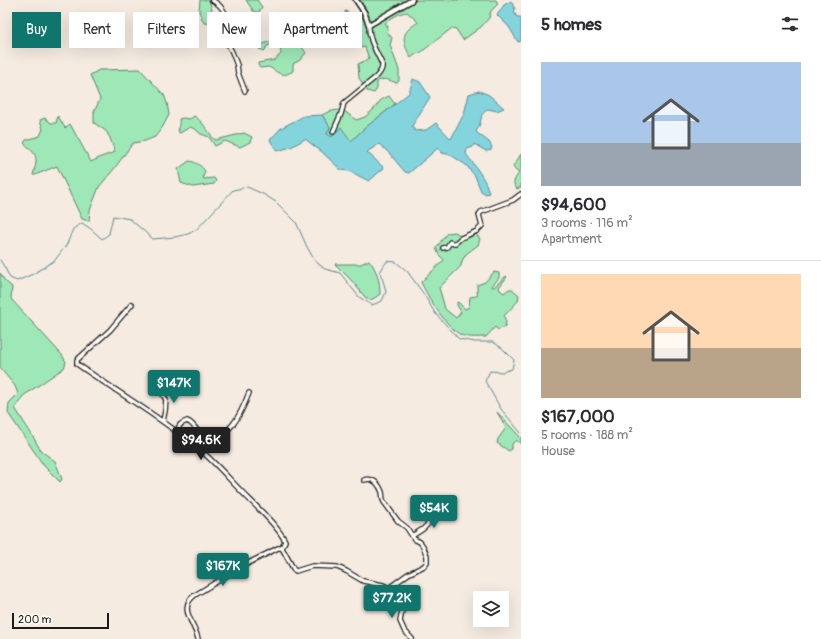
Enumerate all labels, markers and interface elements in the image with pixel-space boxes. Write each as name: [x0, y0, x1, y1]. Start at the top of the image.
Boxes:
chip: Buy: [12, 12, 61, 48]
chip: Rent: [69, 12, 125, 48]
chip: Filters: [133, 12, 199, 48]
chip: New: [207, 12, 261, 48]
chip: Apartment: [269, 12, 362, 48]
icon: filters: [779, 13, 801, 35]
text: 5 homes: [541, 14, 602, 35]
icon: home: [635, 88, 707, 160]
text: $94,600: [541, 194, 606, 215]
text: 3 rooms · 116 m²: [541, 215, 633, 231]
text: Apartment: [541, 231, 602, 247]
icon: home: [635, 300, 707, 372]
pin: $147K: [146, 370, 202, 404]
text: $147K: [157, 375, 191, 391]
text: $167,000: [541, 406, 615, 427]
pin: $94.6K: [168, 427, 234, 461]
text: 5 rooms · 188 m²: [541, 427, 633, 443]
text: $94.6K: [181, 432, 221, 448]
text: House: [541, 443, 575, 459]
pin: $54K: [410, 495, 458, 529]
text: $54K: [419, 500, 449, 516]
pin: $167K: [195, 553, 251, 587]
text: $167K: [206, 558, 240, 574]
pin: $77.2K: [359, 585, 425, 619]
text: $77.2K: [373, 590, 411, 606]
map controls: [473, 591, 509, 627]
button: layers: [473, 591, 509, 627]
scale bar: [12, 611, 109, 630]
text: 200 m: [18, 613, 51, 626]

